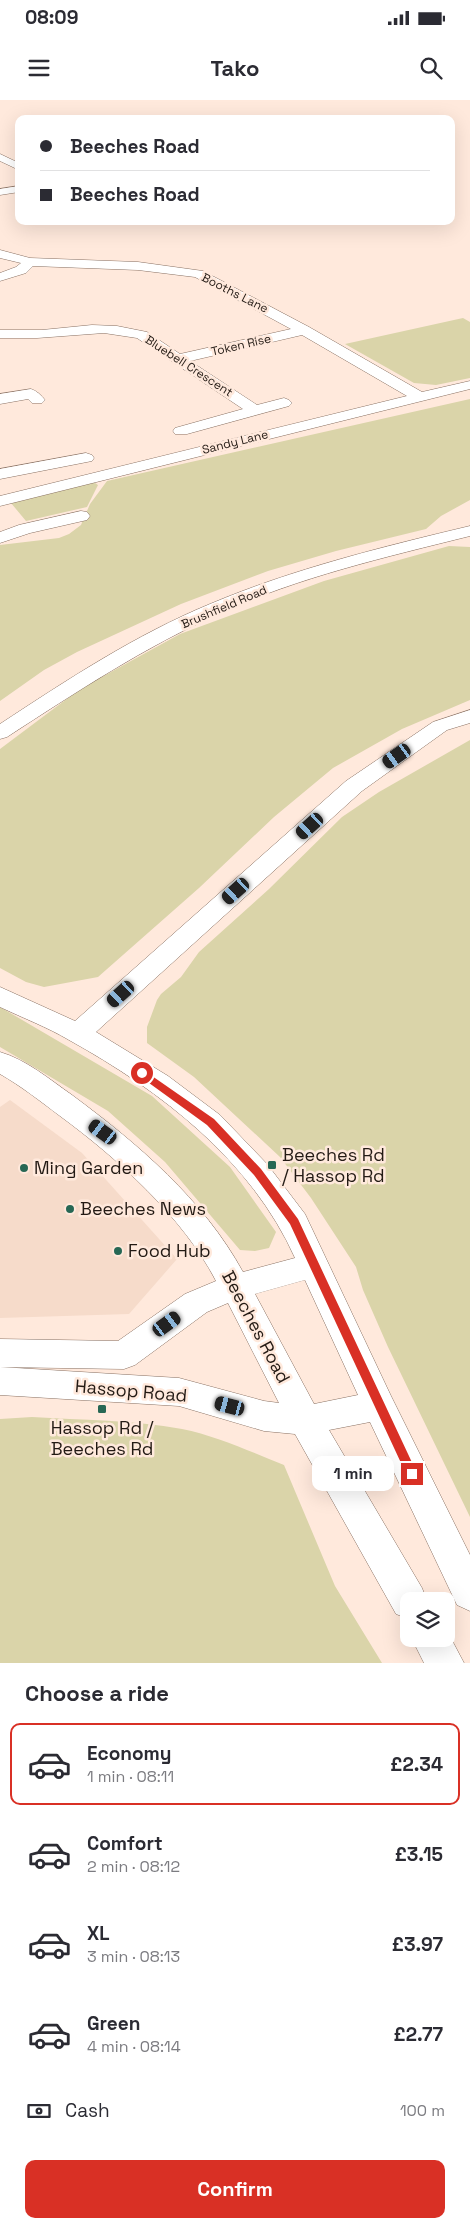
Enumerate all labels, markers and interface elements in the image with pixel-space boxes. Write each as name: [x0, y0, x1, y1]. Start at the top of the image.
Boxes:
text: 08:09: [25, 5, 78, 30]
icon: menu: [25, 54, 53, 82]
text: Tako: [211, 54, 259, 82]
icon: search: [417, 54, 445, 82]
text: Beeches Road: [70, 134, 200, 159]
text: Beeches Road: [70, 182, 200, 207]
street label: Booths Lane: [199, 269, 271, 317]
street label: Token Rise: [210, 330, 272, 360]
street label: Bluebell Crescent: [142, 332, 236, 400]
street label: Sandy Lane: [200, 426, 270, 458]
street label: Brushfield Road: [179, 582, 269, 632]
car: [380, 741, 413, 771]
car: [293, 810, 326, 842]
car: [219, 875, 252, 907]
car: [104, 978, 137, 1010]
route start: [131, 1062, 153, 1084]
car: [86, 1117, 119, 1147]
place label: Beeches Rd / Hassop Rd: [282, 1143, 385, 1187]
place label: Ming Garden: [34, 1156, 143, 1179]
marker: Beeches Rd / Hassop Rd: [266, 1159, 278, 1171]
marker: Ming Garden: [18, 1162, 30, 1174]
place label: Beeches News: [80, 1197, 206, 1220]
marker: Beeches News: [64, 1203, 76, 1215]
place label: Food Hub: [128, 1239, 211, 1262]
marker: Food Hub: [112, 1245, 124, 1257]
street label: Beeches Road: [217, 1267, 296, 1387]
car: [150, 1309, 183, 1339]
street label: Hassop Road: [74, 1374, 188, 1407]
car: [213, 1395, 246, 1417]
marker: Hassop Rd / Beeches Rd: [96, 1403, 108, 1415]
place label: Hassop Rd / Beeches Rd: [51, 1416, 154, 1460]
callout: 1 min: [312, 1456, 394, 1492]
text: 1 min: [333, 1463, 373, 1484]
route end: [401, 1463, 423, 1485]
map controls: [400, 1592, 455, 1647]
button: layers: [400, 1592, 455, 1647]
text: Choose a ride: [25, 1679, 169, 1707]
text: Economy: [87, 1741, 171, 1766]
icon: car: [27, 1742, 72, 1787]
text: £2.34: [390, 1752, 443, 1777]
text: 1 min · 08:11: [87, 1766, 174, 1787]
text: Comfort: [87, 1831, 163, 1856]
icon: car: [27, 1832, 72, 1877]
text: £3.15: [395, 1842, 443, 1867]
text: 2 min · 08:12: [87, 1856, 180, 1877]
text: XL: [87, 1921, 110, 1946]
icon: car: [27, 1922, 72, 1967]
text: £3.97: [392, 1932, 443, 1957]
text: 3 min · 08:13: [87, 1946, 180, 1967]
text: Green: [87, 2011, 140, 2036]
icon: car: [27, 2012, 72, 2057]
text: £2.77: [394, 2022, 443, 2047]
text: 4 min · 08:14: [87, 2036, 181, 2057]
icon: cash: [25, 2097, 53, 2125]
text: Cash: [65, 2098, 110, 2123]
text: 100 m: [400, 2100, 445, 2121]
button: Confirm: [25, 2160, 445, 2218]

